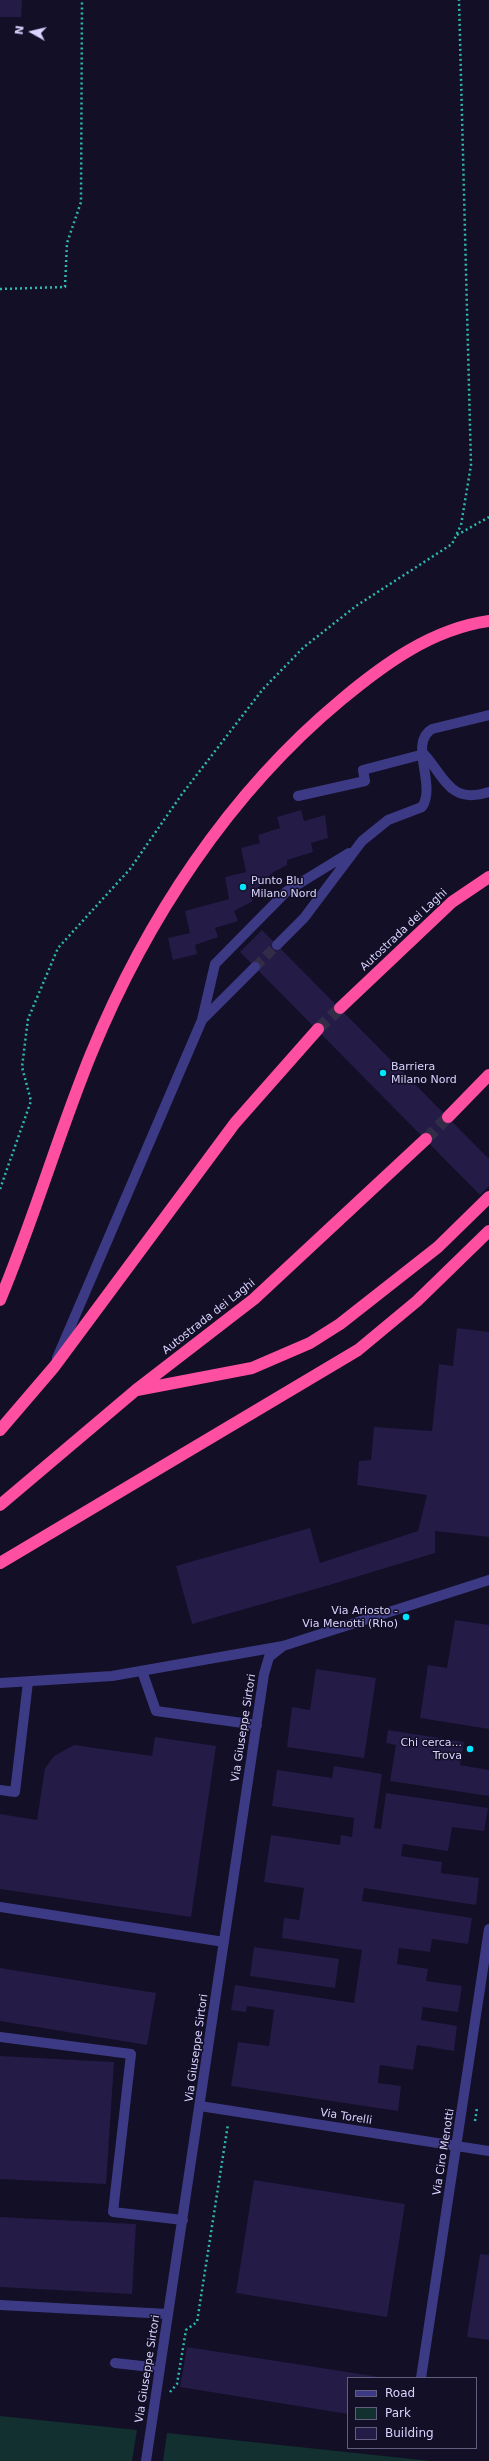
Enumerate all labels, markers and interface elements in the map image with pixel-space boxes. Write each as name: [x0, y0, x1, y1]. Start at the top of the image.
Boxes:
north arrow: [12, 12, 52, 52]
text: N: [13, 25, 27, 36]
place label: Punto Blu Milano Nord: [251, 874, 317, 900]
marker: Punto Blu Milano Nord: [238, 882, 248, 892]
street label: Autostrada dei Laghi: [358, 886, 450, 974]
place label: Barriera Milano Nord: [391, 1060, 457, 1086]
marker: Barriera Milano Nord: [378, 1068, 388, 1078]
street label: Autostrada dei Laghi: [160, 1277, 258, 1357]
place label: Via Ariosto - Via Menotti (Rho): [302, 1604, 398, 1630]
marker: Via Ariosto - Via Menotti (Rho): [401, 1612, 411, 1622]
street label: Via Giuseppe Sirtori: [229, 1673, 259, 1783]
place label: Chi cerca... Trova: [400, 1736, 462, 1762]
marker: Chi cerca... Trova: [465, 1744, 475, 1754]
street label: Via Giuseppe Sirtori: [183, 1993, 211, 2103]
street label: Via Torelli: [319, 2106, 373, 2128]
street label: Via Ciro Menotti: [431, 2108, 457, 2196]
street label: Via Giuseppe Sirtori: [133, 2314, 163, 2424]
legend: [347, 2377, 477, 2449]
text: Road: [385, 2386, 415, 2400]
text: Park: [385, 2406, 411, 2420]
text: Building: [385, 2426, 434, 2440]

